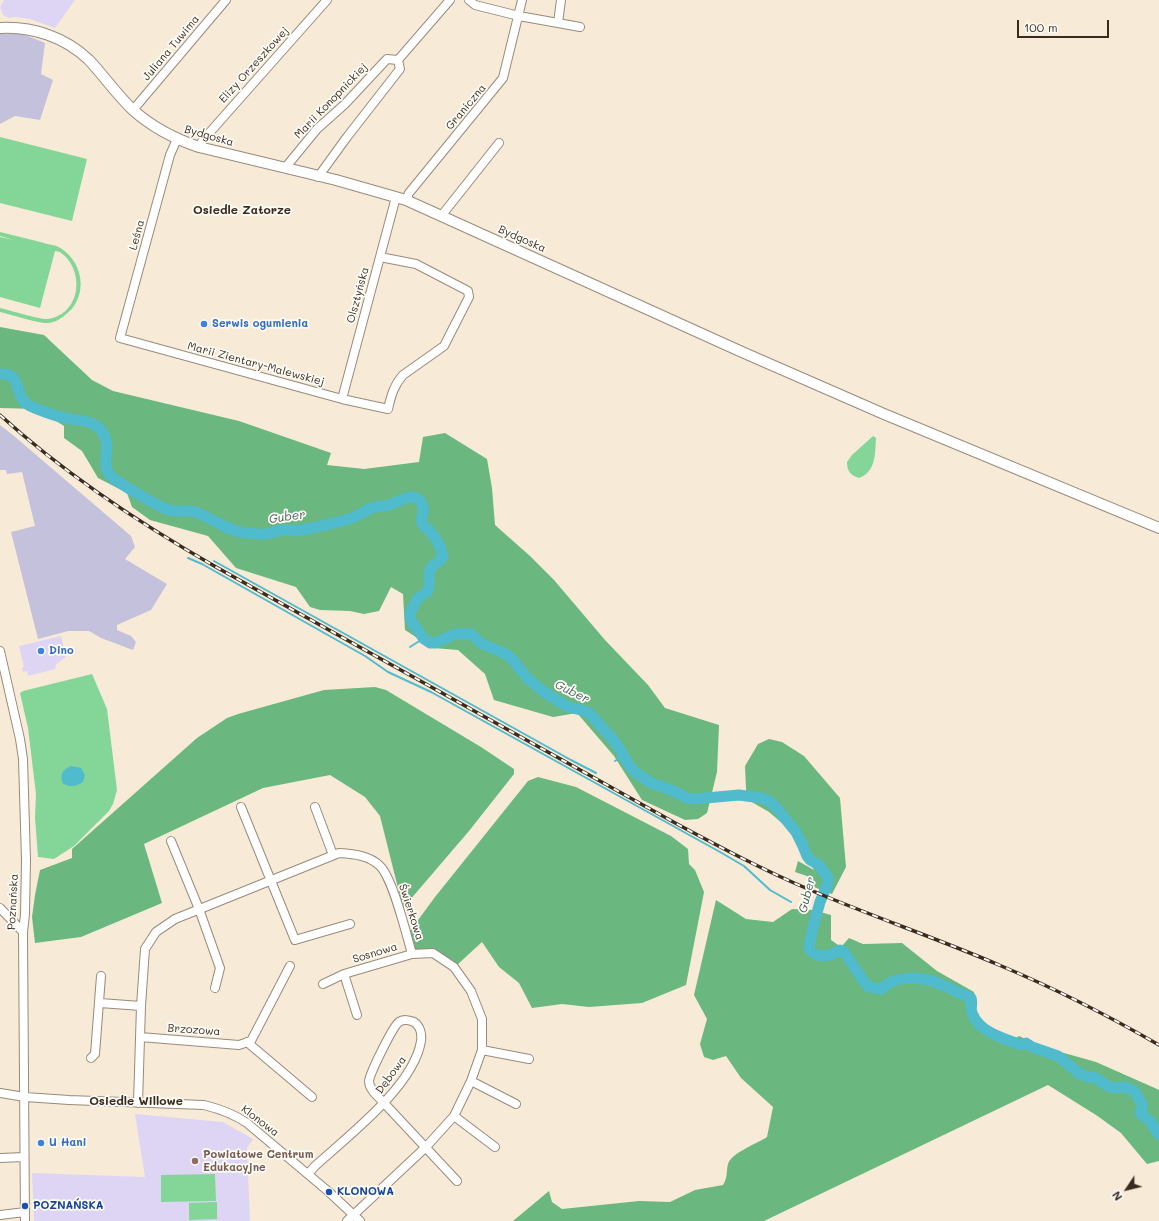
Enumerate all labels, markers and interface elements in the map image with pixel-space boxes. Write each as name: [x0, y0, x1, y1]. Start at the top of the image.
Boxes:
scale bar: [1019, 12, 1111, 38]
street label: Juliana Tuwima: [140, 13, 202, 83]
text: 100 m: [1024, 19, 1058, 35]
street label: Elizy Orzeszkowej: [216, 24, 292, 106]
street label: Marii Konopnickiej: [292, 61, 370, 141]
street label: Graniczna: [443, 81, 489, 133]
street label: Bydgoska: [183, 123, 235, 149]
district label: Osiedle Zatorze: [193, 203, 291, 217]
street label: Leśna: [127, 218, 147, 252]
street label: Bydgoska: [496, 223, 548, 255]
street label: Olsztyńska: [344, 265, 372, 325]
place label: Serwis ogumienia: [212, 317, 308, 331]
marker: Serwis ogumienia: [199, 319, 209, 329]
street label: Marii Zientary-Malewskiej: [186, 339, 326, 389]
water label: Guber: [268, 507, 306, 527]
place label: Dino: [49, 644, 74, 658]
marker: Dino: [36, 646, 46, 656]
water label: Guber: [552, 678, 592, 706]
street label: Poznańska: [5, 873, 21, 931]
water label: Guber: [796, 876, 818, 914]
street label: Świerkowa: [396, 882, 426, 942]
street label: Sosnowa: [351, 940, 399, 966]
street label: Brzozowa: [167, 1022, 221, 1038]
street label: Dębowa: [373, 1054, 409, 1096]
district label: Osiedle Willowe: [89, 1094, 183, 1108]
street label: Klonowa: [238, 1102, 282, 1140]
place label: U Hani: [49, 1136, 86, 1150]
marker: U Hani: [36, 1138, 46, 1148]
place label: Powiatowe Centrum Edukacyjne: [203, 1148, 313, 1174]
marker: Powiatowe Centrum Edukacyjne: [190, 1156, 200, 1166]
north arrow: [1107, 1169, 1147, 1209]
place label: KLONOWA: [337, 1185, 394, 1199]
marker: KLONOWA: [324, 1187, 334, 1197]
text: N: [1108, 1188, 1125, 1204]
place label: POZNAŃSKA: [33, 1199, 103, 1213]
marker: POZNAŃSKA: [20, 1201, 30, 1211]

